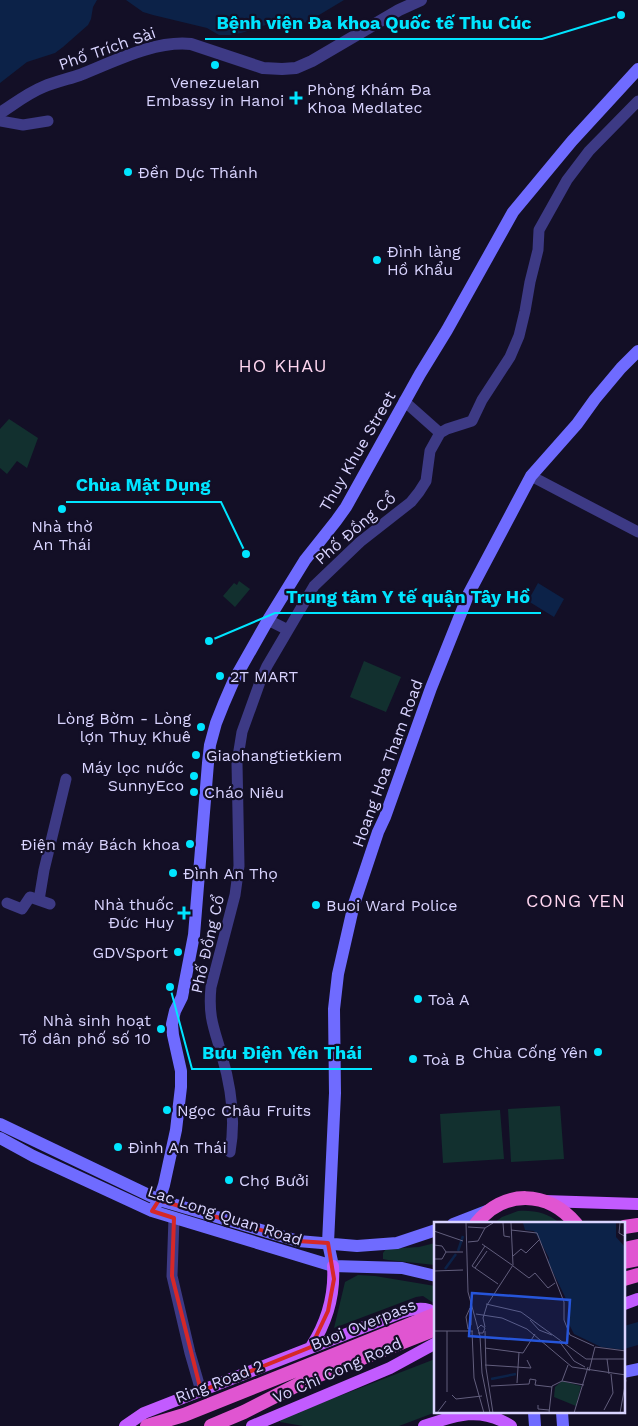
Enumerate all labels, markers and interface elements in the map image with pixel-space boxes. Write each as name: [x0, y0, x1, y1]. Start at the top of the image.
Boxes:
callout: Bệnh viện Đa khoa Quốc tế Thu Cúc: [205, 6, 542, 39]
text: Bệnh viện Đa khoa Quốc tế Thu Cúc: [216, 12, 532, 33]
street label: Phố Trích Sài: [56, 23, 158, 74]
marker: Venezuelan Embassy in Hanoi: [209, 59, 221, 71]
place label: Venezuelan Embassy in Hanoi: [146, 73, 284, 110]
place label: Phòng Khám Đa Khoa Medlatec: [307, 80, 431, 117]
marker: Phòng Khám Đa Khoa Medlatec: [289, 91, 303, 105]
place label: Đền Dực Thánh: [138, 163, 258, 182]
marker: Đền Dực Thánh: [122, 166, 134, 178]
place label: Đình làng Hồ Khẩu: [387, 242, 461, 279]
marker: Đình làng Hồ Khẩu: [371, 254, 383, 266]
district label: HO KHAU: [238, 355, 328, 376]
street label: Thuy Khue Street: [315, 388, 400, 515]
callout: Chùa Mật Dụng: [66, 469, 221, 502]
text: Chùa Mật Dụng: [76, 474, 211, 495]
street label: Phố Đồng Cổ: [311, 488, 400, 569]
marker: Nhà thờ An Thái: [56, 503, 68, 515]
place label: Nhà thờ An Thái: [31, 517, 93, 554]
callout: Trung tâm Y tế quận Tây Hồ: [275, 580, 541, 613]
text: Trung tâm Y tế quận Tây Hồ: [286, 586, 530, 607]
place label: 2T MART: [230, 667, 299, 686]
marker: 2T MART: [214, 670, 226, 682]
street label: Hoang Hoa Tham Road: [348, 677, 427, 850]
place label: Lòng Bờm - Lòng lợn Thuỵ Khuê: [56, 709, 191, 746]
marker: Lòng Bờm - Lòng lợn Thuỵ Khuê: [195, 721, 207, 733]
place label: Giaohangtietkiem: [206, 746, 342, 765]
marker: Giaohangtietkiem: [190, 749, 202, 761]
place label: Máy lọc nước SunnyEco: [81, 758, 184, 795]
marker: Máy lọc nước SunnyEco: [188, 770, 200, 782]
place label: Cháo Niêu: [204, 783, 284, 802]
marker: Cháo Niêu: [188, 786, 200, 798]
place label: Điện máy Bách khoa: [21, 835, 180, 854]
marker: Điện máy Bách khoa: [184, 838, 196, 850]
place label: Đình An Thọ: [183, 864, 278, 883]
marker: Đình An Thọ: [167, 867, 179, 879]
district label: CONG YEN: [526, 890, 626, 911]
street label: Phố Đồng Cổ: [187, 893, 228, 995]
place label: Nhà thuốc Đức Huy: [94, 895, 175, 932]
place label: Buoi Ward Police: [326, 896, 457, 915]
marker: Buoi Ward Police: [310, 899, 322, 911]
marker: Nhà thuốc Đức Huy: [178, 907, 190, 919]
place label: GDVSport: [92, 943, 168, 962]
marker: GDVSport: [172, 946, 184, 958]
place label: Toà A: [428, 990, 470, 1009]
marker: Toà A: [412, 993, 424, 1005]
place label: Nhà sinh hoạt Tổ dân phố số 10: [19, 1011, 151, 1048]
marker: Nhà sinh hoạt Tổ dân phố số 10: [155, 1023, 167, 1035]
callout: Bưu Điện Yên Thái: [192, 1036, 372, 1069]
text: Bưu Điện Yên Thái: [202, 1042, 362, 1063]
place label: Chùa Cống Yên: [472, 1043, 588, 1062]
marker: Chùa Cống Yên: [592, 1046, 604, 1058]
place label: Toà B: [423, 1050, 465, 1069]
marker: Toà B: [407, 1053, 419, 1065]
place label: Ngọc Châu Fruits: [177, 1101, 311, 1120]
marker: Ngọc Châu Fruits: [161, 1104, 173, 1116]
place label: Đình An Thái: [128, 1138, 227, 1157]
marker: Đình An Thái: [112, 1141, 124, 1153]
place label: Chợ Bưởi: [239, 1171, 309, 1190]
marker: Chợ Bưởi: [223, 1174, 235, 1186]
street label: Lac Long Quan Road: [145, 1182, 304, 1249]
inset map: [434, 1222, 626, 1414]
street label: Buoi Overpass: [308, 1295, 419, 1354]
street label: Vo Chi Cong Road: [270, 1334, 404, 1407]
street label: Ring Road 2: [173, 1356, 266, 1407]

